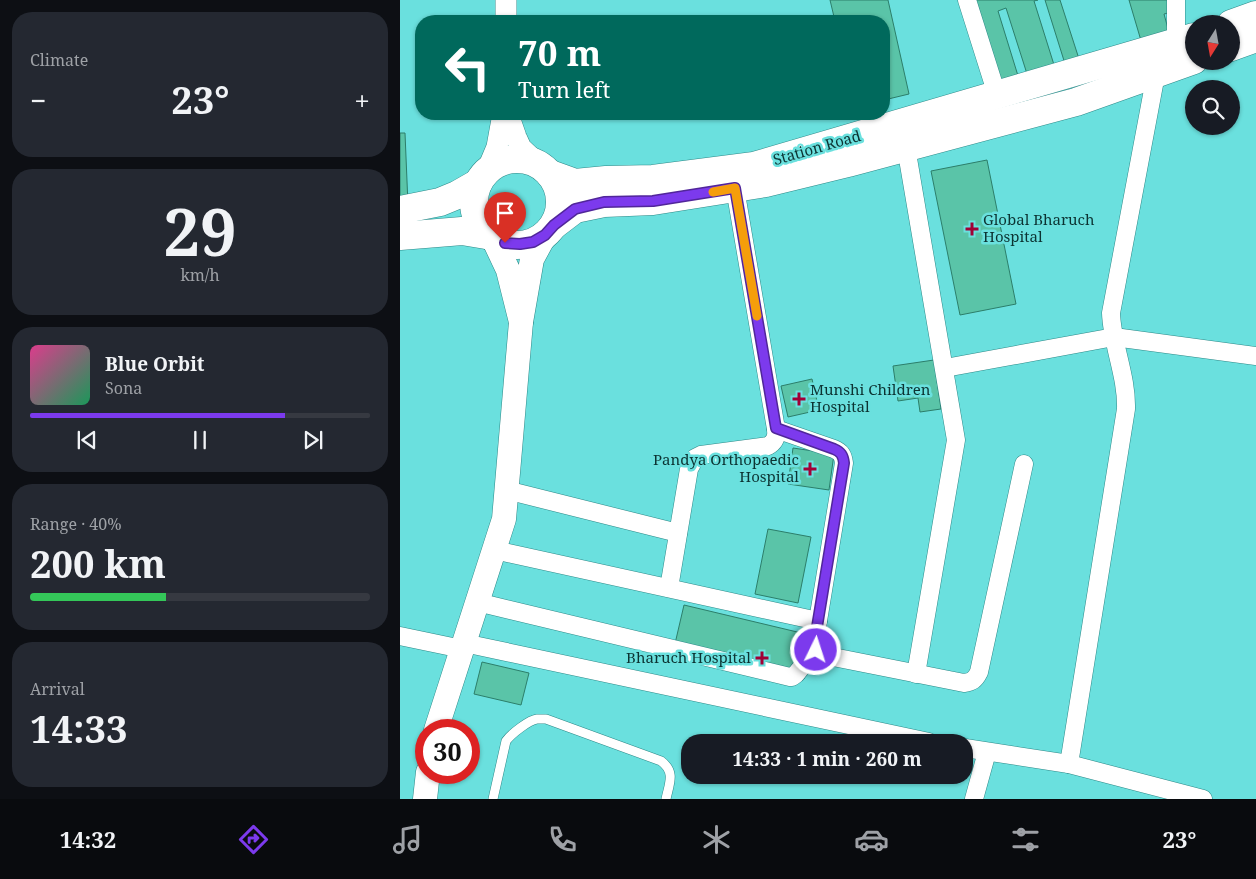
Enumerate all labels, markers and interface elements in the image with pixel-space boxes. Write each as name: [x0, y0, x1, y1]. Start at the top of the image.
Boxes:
north arrow: [1185, 15, 1240, 70]
map controls: [1185, 15, 1240, 135]
text: 70 m: [518, 29, 601, 76]
icon: left: [435, 35, 500, 100]
text: Climate: [30, 49, 88, 71]
text: 23°: [171, 73, 229, 125]
text: Turn left: [518, 74, 610, 104]
button: search: [1185, 80, 1240, 135]
text: −: [30, 81, 46, 119]
text: +: [354, 81, 370, 119]
street label: Station Road: [771, 125, 863, 169]
text: 29: [163, 187, 237, 275]
pin: [484, 192, 526, 243]
icon: arrive: [491, 199, 519, 227]
place label: Global Bharuch Hospital: [983, 209, 1095, 246]
marker: Global Bharuch Hospital: [965, 222, 979, 236]
text: km/h: [180, 264, 220, 286]
text: Blue Orbit: [105, 351, 205, 377]
text: Sona: [105, 377, 142, 399]
place label: Munshi Children Hospital: [810, 379, 931, 416]
marker: Munshi Children Hospital: [792, 392, 806, 406]
icon: previous: [73, 426, 101, 454]
icon: pause: [186, 426, 214, 454]
icon: next: [299, 426, 327, 454]
place label: Pandya Orthopaedic Hospital: [653, 449, 799, 486]
marker: Pandya Orthopaedic Hospital: [803, 462, 817, 476]
text: Range · 40%: [30, 513, 122, 535]
text: 200 km: [30, 537, 166, 589]
position arrow: [789, 623, 841, 675]
place label: Bharuch Hospital: [626, 647, 751, 667]
marker: Bharuch Hospital: [755, 651, 769, 665]
text: Arrival: [30, 678, 85, 700]
text: 14:33: [30, 702, 127, 754]
speed limit sign: 30: [415, 719, 480, 784]
text: 14:33 · 1 min · 260 m: [732, 746, 922, 772]
icon: directions: [236, 822, 271, 857]
icon: music: [390, 822, 425, 857]
icon: phone: [545, 822, 580, 857]
icon: climate: [699, 822, 734, 857]
icon: car: [854, 822, 889, 857]
icon: filters: [1008, 822, 1043, 857]
text: 14:32: [60, 824, 116, 854]
text: 23°: [1163, 824, 1196, 854]

